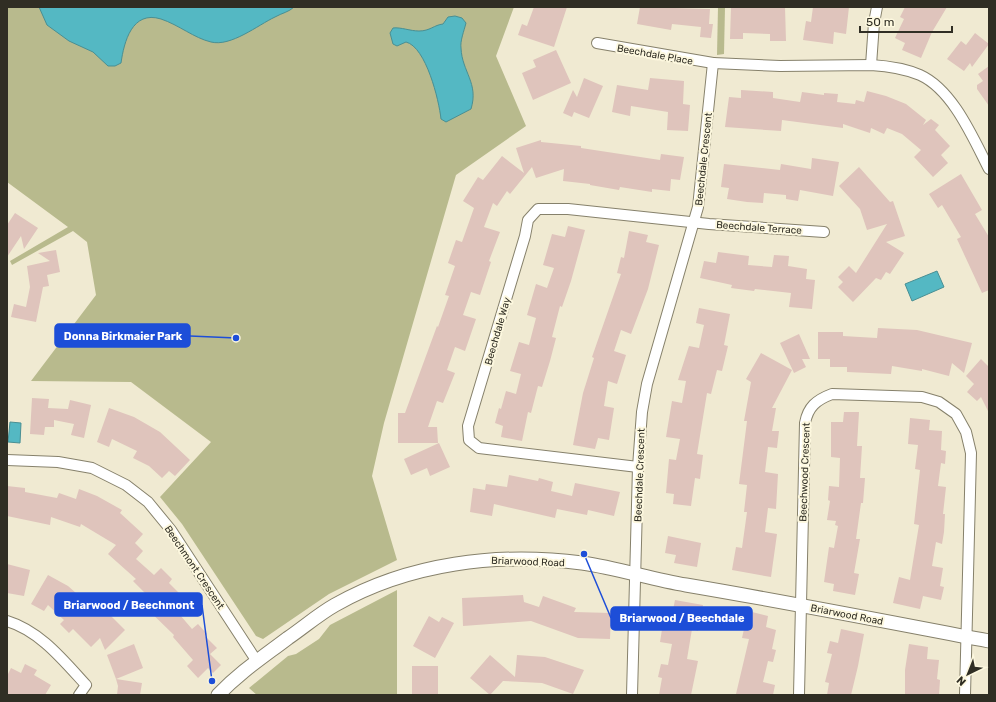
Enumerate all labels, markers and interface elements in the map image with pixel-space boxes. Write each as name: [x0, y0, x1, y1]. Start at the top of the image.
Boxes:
scale bar: [860, 8, 952, 34]
text: 50 m: [866, 15, 894, 29]
street label: Beechdale Place: [616, 42, 694, 68]
street label: Beechdale Crescent: [693, 112, 715, 206]
street label: Beechdale Terrace: [716, 219, 803, 237]
street label: Beechdale Way: [483, 296, 514, 367]
callout: Donna Birkmaier Park: [55, 324, 190, 347]
text: Donna Birkmaier Park: [64, 330, 183, 343]
street label: Beechwood Crescent: [797, 422, 813, 522]
street label: Beechdale Crescent: [632, 428, 648, 522]
street label: Beechmont Crescent: [162, 523, 227, 612]
street label: Briarwood Road: [491, 555, 565, 569]
callout: Briarwood / Beechmont: [55, 593, 202, 616]
text: Briarwood / Beechmont: [64, 599, 194, 612]
street label: Briarwood Road: [809, 602, 884, 628]
callout: Briarwood / Beechdale: [611, 607, 752, 630]
text: Briarwood / Beechdale: [620, 612, 745, 625]
north arrow: [948, 654, 988, 694]
text: N: [954, 673, 969, 688]

